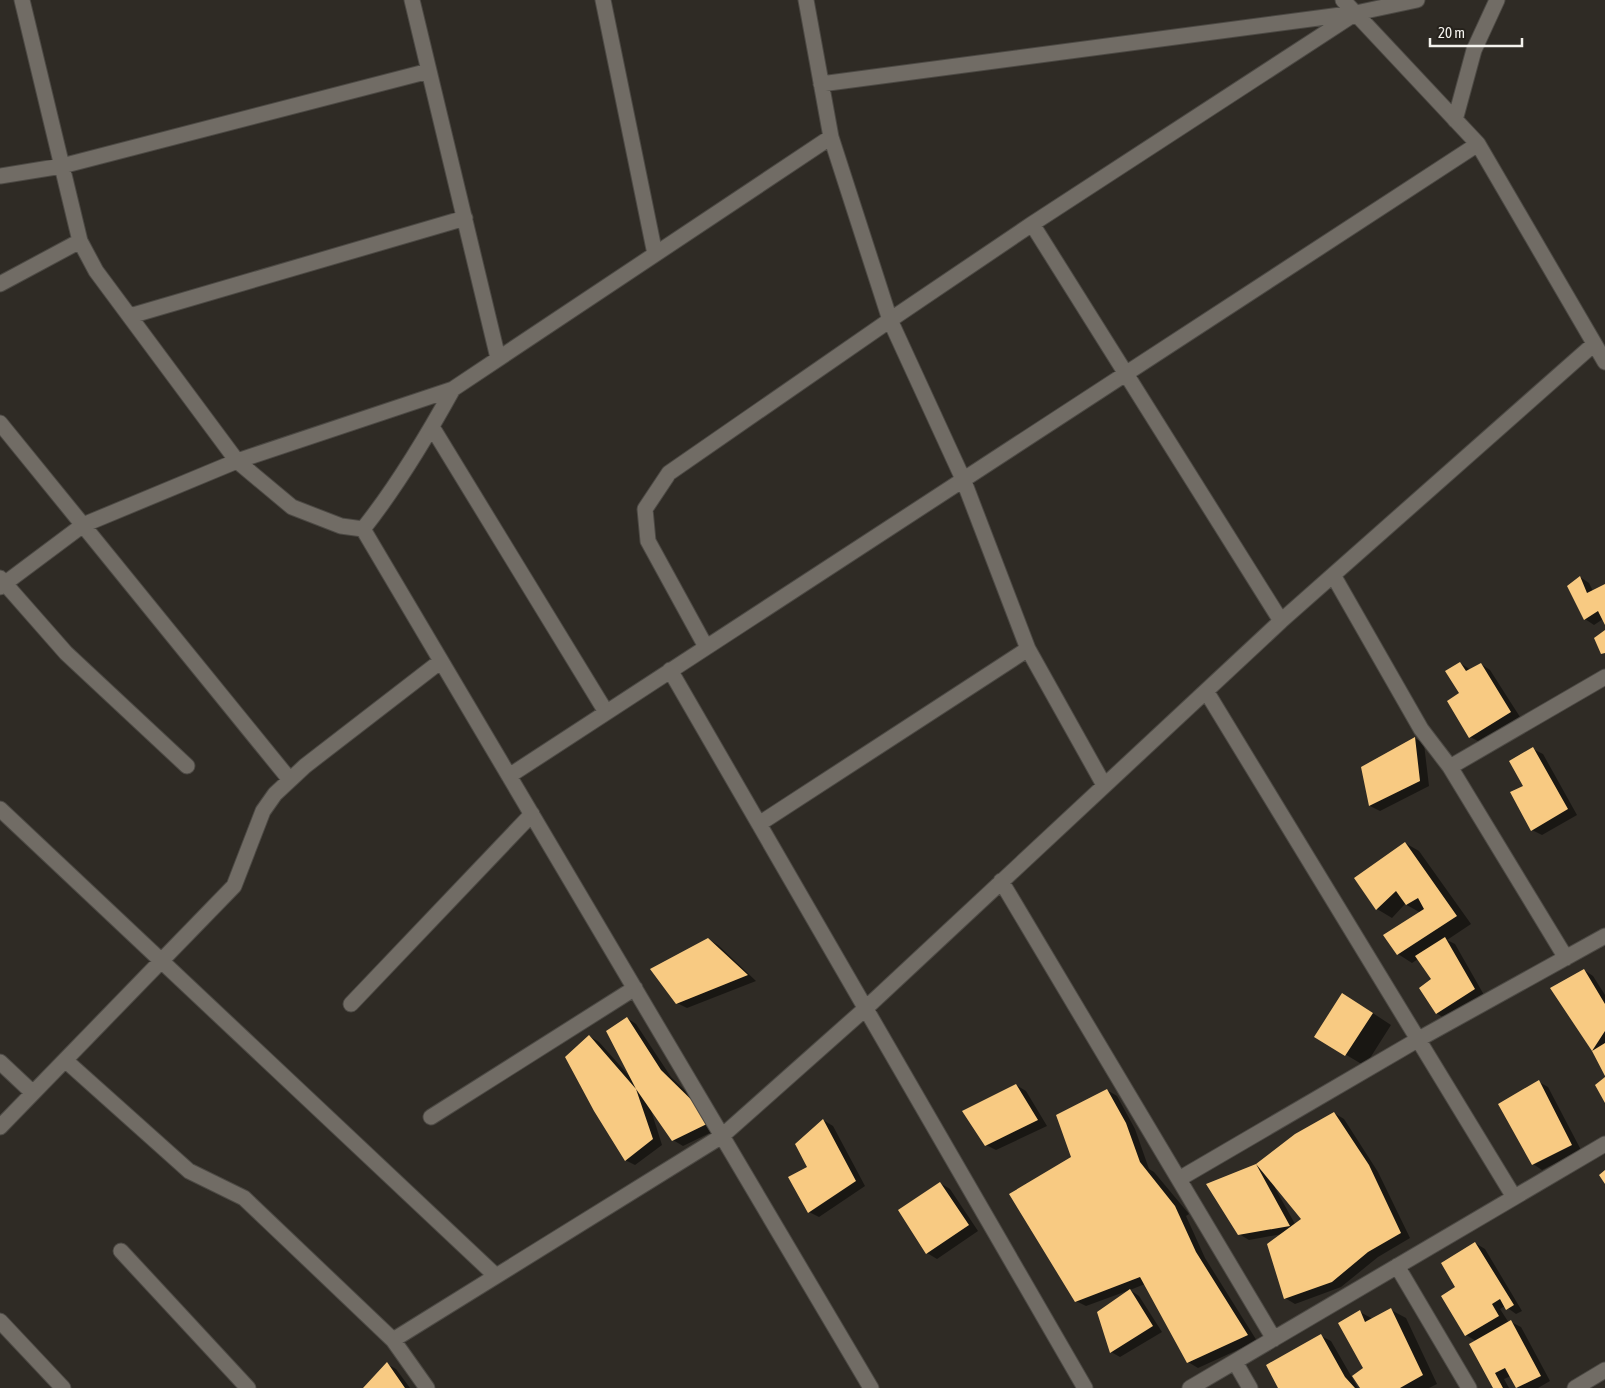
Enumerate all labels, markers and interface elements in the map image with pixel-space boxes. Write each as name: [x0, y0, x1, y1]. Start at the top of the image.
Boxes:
scale bar: [1430, 15, 1522, 47]
text: 20 m: [1438, 24, 1465, 41]

